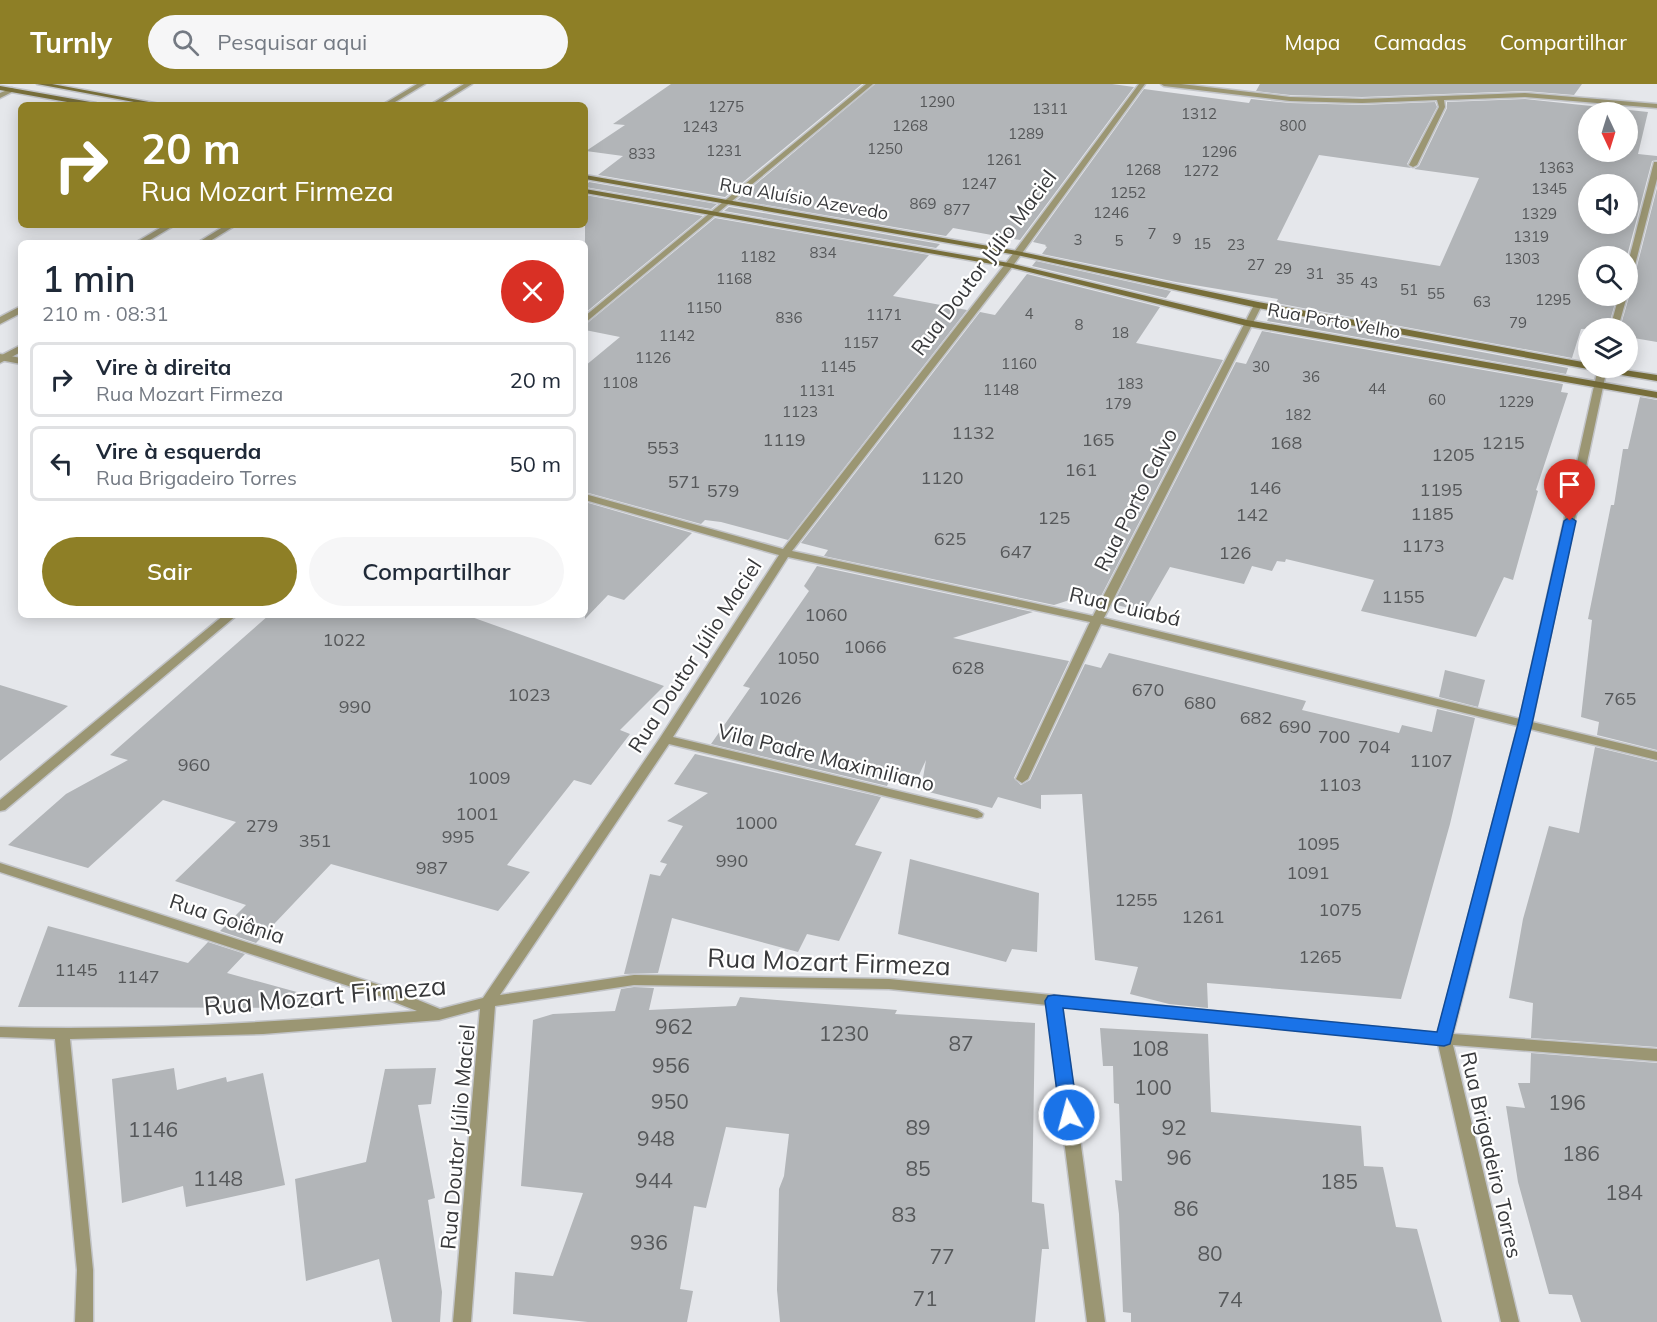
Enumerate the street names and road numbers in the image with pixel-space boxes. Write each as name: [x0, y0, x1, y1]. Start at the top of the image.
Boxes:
street label: Rua Doutor Júlio Maciel: [905, 164, 1062, 360]
street label: Rua Aluísio Azevedo: [718, 172, 890, 225]
street label: Rua Porto Velho: [1266, 298, 1402, 344]
street label: Rua Porto Calvo: [1088, 424, 1182, 576]
street label: Rua Doutor Júlio Maciel: [622, 554, 767, 757]
street label: Rua Cuiabá: [1067, 581, 1184, 631]
street label: Vila Padre Maximiliano: [715, 717, 937, 797]
street label: Rua Goiânia: [166, 887, 288, 949]
street label: Rua Mozart Firmeza: [707, 941, 951, 982]
street label: Rua Mozart Firmeza: [202, 968, 448, 1023]
street label: Rua Doutor Júlio Maciel: [434, 1023, 480, 1251]
street label: Rua Brigadeiro Torres: [1456, 1049, 1528, 1260]

